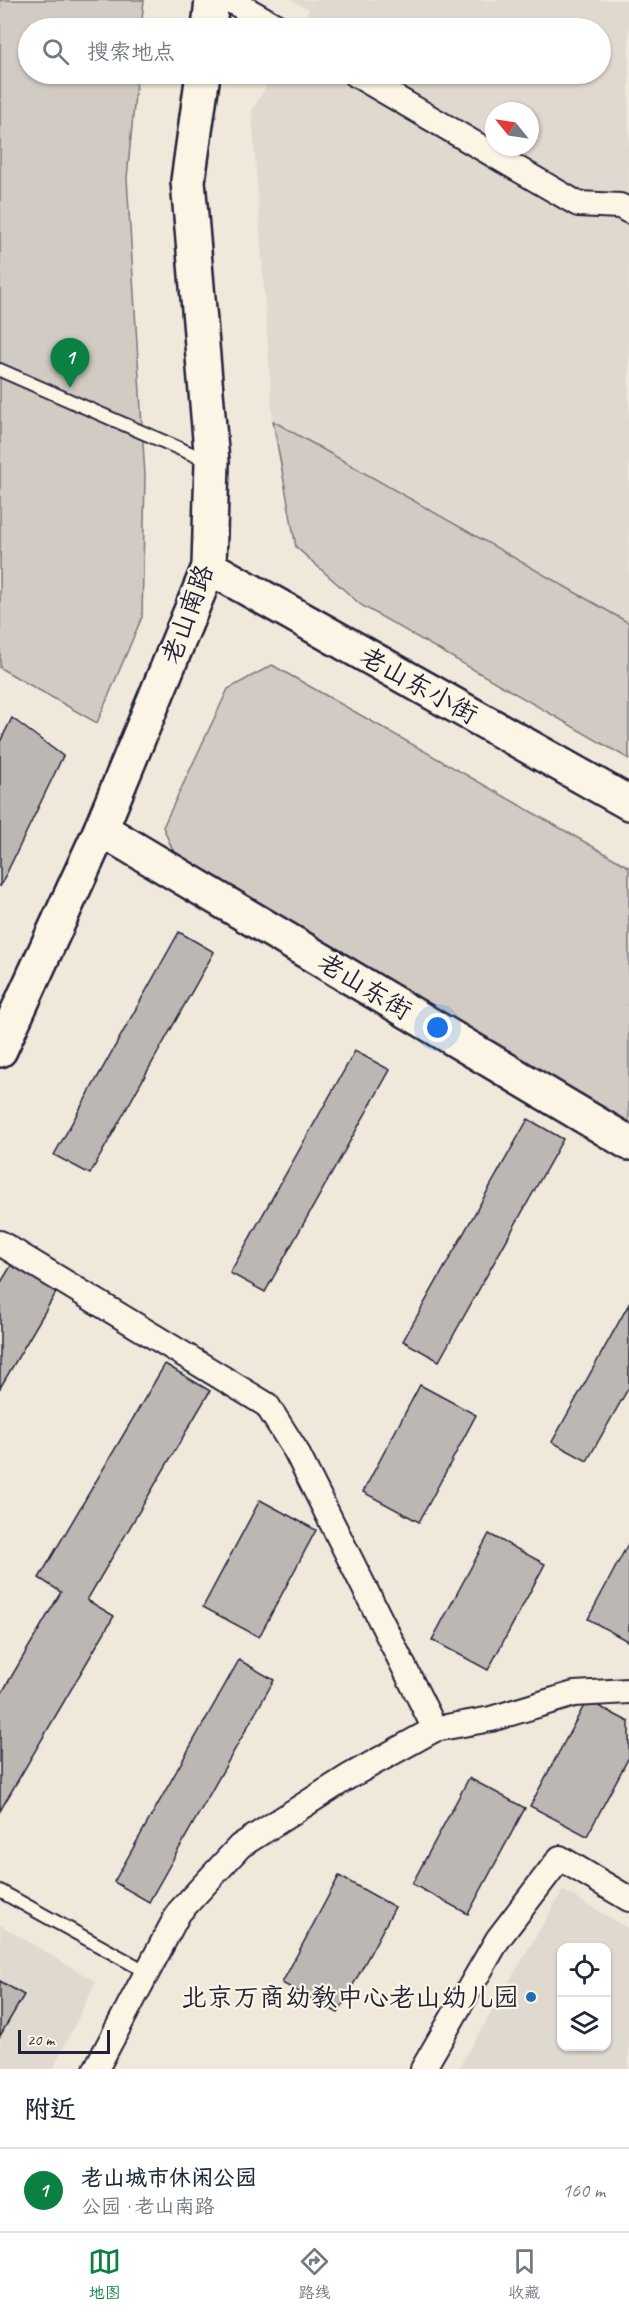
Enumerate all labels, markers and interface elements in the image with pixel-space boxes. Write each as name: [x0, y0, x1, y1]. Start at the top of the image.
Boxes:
search box: [18, 18, 611, 84]
icon: search: [39, 35, 72, 68]
text: 搜索地点: [87, 38, 175, 66]
north arrow: [485, 102, 539, 156]
pin: 1: [50, 338, 90, 388]
street label: 老山南路: [154, 560, 221, 669]
street label: 老山东小街: [354, 639, 484, 731]
street label: 老山东街: [312, 945, 418, 1027]
your location: [423, 1013, 452, 1042]
map controls: [557, 1943, 611, 2051]
button: locate: [557, 1943, 611, 1997]
place label: 北京万商幼教中心老山幼儿园: [181, 1981, 519, 2014]
marker: 北京万商幼教中心老山幼儿园: [524, 1990, 538, 2004]
button: layers: [557, 1997, 611, 2051]
scale bar: [18, 2027, 110, 2054]
text: 20 m: [27, 2030, 54, 2050]
text: 附近: [24, 2093, 76, 2126]
text: 老山城市休闲公园: [81, 2164, 257, 2192]
text: 1: [39, 2178, 48, 2203]
text: 160 m: [562, 2178, 605, 2203]
text: 公园 · 老山南路: [81, 2194, 214, 2219]
tab: 地图: [88, 2245, 121, 2303]
tab: 路线: [298, 2245, 331, 2303]
tab: 收藏: [508, 2245, 541, 2303]

